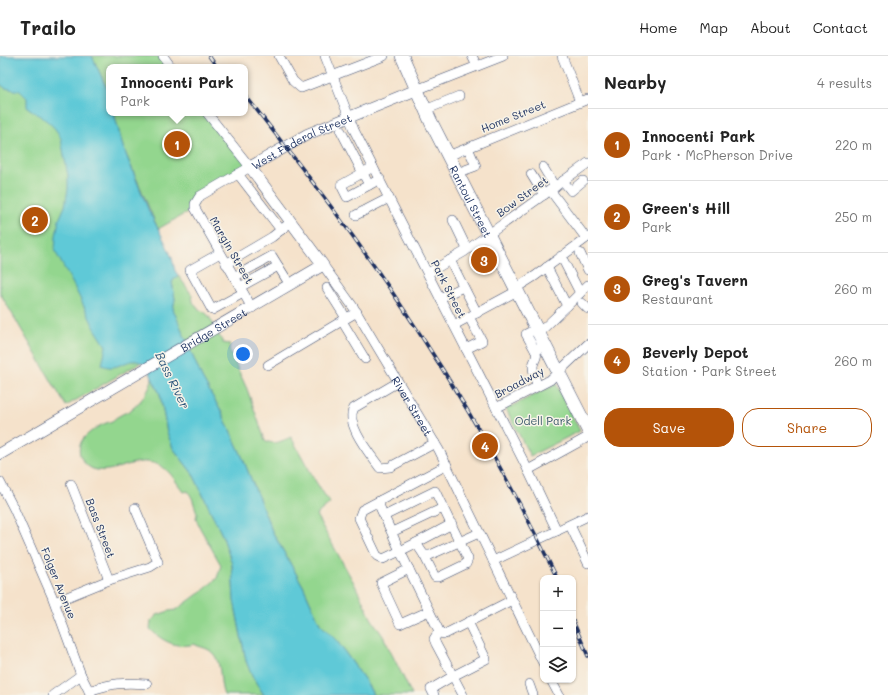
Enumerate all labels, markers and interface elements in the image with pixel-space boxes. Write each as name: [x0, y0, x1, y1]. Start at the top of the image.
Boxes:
text: Trailo: [20, 15, 76, 40]
text: Home: [639, 18, 677, 37]
text: Map: [699, 18, 728, 37]
text: About: [750, 18, 791, 37]
text: Contact: [813, 18, 868, 37]
popup: [106, 64, 248, 116]
text: Nearby: [604, 71, 666, 93]
text: Innocenti Park: [121, 72, 233, 92]
text: 4 results: [817, 74, 872, 91]
text: Park: [121, 92, 150, 109]
street label: Home Street: [478, 96, 548, 136]
street label: West Federal Street: [248, 110, 354, 172]
text: Innocenti Park: [642, 126, 755, 146]
pin: 1: [164, 129, 190, 159]
text: 1: [614, 136, 620, 153]
text: 220 m: [835, 136, 872, 153]
text: Park · McPherson Drive: [642, 146, 793, 163]
street label: Rantoul Street: [447, 163, 496, 240]
street label: Bow Street: [493, 172, 551, 220]
text: Green's Hill: [642, 198, 730, 218]
pin: 2: [22, 205, 48, 235]
text: 2: [613, 208, 621, 225]
text: 250 m: [835, 208, 872, 225]
street label: Margin Street: [207, 214, 257, 287]
text: Park: [642, 218, 671, 235]
pin: 3: [471, 245, 497, 275]
street label: Park Street: [428, 257, 470, 321]
text: Greg's Tavern: [642, 270, 748, 290]
text: 3: [613, 280, 621, 297]
text: 260 m: [834, 280, 872, 297]
text: Restaurant: [642, 290, 713, 307]
street label: Bridge Street: [177, 304, 249, 355]
text: Beverly Depot: [642, 342, 748, 362]
your location: [233, 344, 253, 364]
water label: Bass River: [152, 349, 194, 411]
text: 4: [613, 352, 621, 369]
text: 260 m: [834, 352, 872, 369]
text: Station · Park Street: [642, 362, 777, 379]
street label: Broadway: [492, 363, 547, 401]
street label: River Street: [389, 373, 436, 439]
button: Save: [604, 408, 734, 447]
button: Share: [742, 408, 872, 447]
park label: Odell Park: [515, 413, 571, 428]
pin: 4: [472, 431, 498, 461]
street label: Bass Street: [83, 496, 119, 560]
street label: Folger Avenue: [38, 545, 80, 621]
map controls: [540, 575, 576, 683]
button: +: [540, 575, 576, 611]
button: −: [540, 611, 576, 647]
button: layers: [540, 647, 576, 683]

